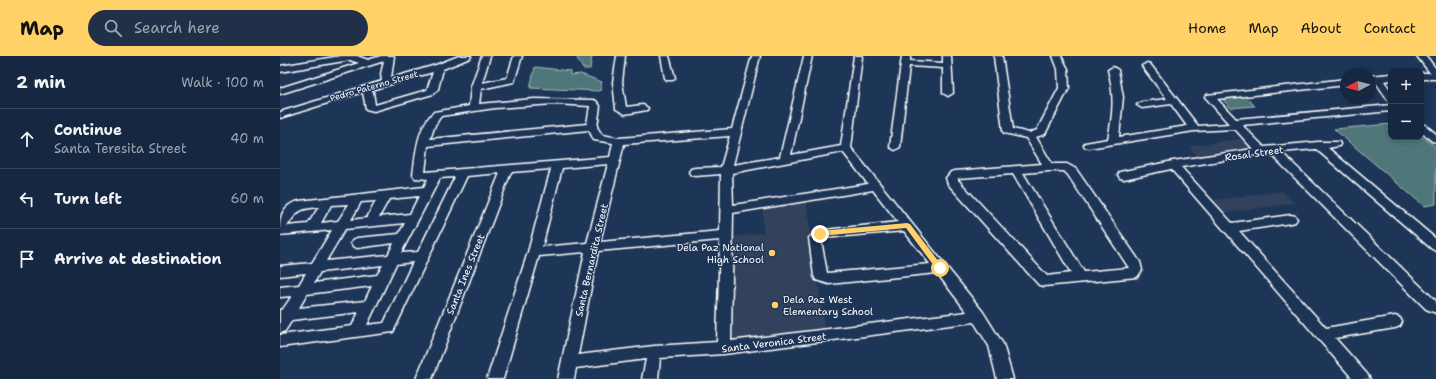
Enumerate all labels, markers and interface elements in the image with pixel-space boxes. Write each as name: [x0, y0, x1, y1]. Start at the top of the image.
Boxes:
search box: [88, 10, 368, 46]
text: Map: [20, 16, 64, 41]
icon: search: [102, 17, 124, 39]
text: Search here: [134, 18, 220, 38]
text: Home: [1188, 19, 1227, 37]
text: Map: [1249, 19, 1279, 37]
text: About: [1301, 19, 1342, 37]
text: Contact: [1364, 19, 1416, 37]
street label: Pedro Paterno Street: [329, 68, 419, 104]
north arrow: [1340, 68, 1376, 104]
map controls: [1388, 68, 1424, 140]
button: +: [1388, 68, 1424, 104]
text: 2 min: [16, 71, 66, 93]
text: Walk · 100 m: [181, 74, 264, 91]
button: −: [1388, 104, 1424, 140]
text: Continue: [54, 120, 122, 140]
icon: ahead: [16, 128, 38, 150]
text: 40 m: [230, 130, 264, 147]
text: Santa Teresita Street: [54, 140, 187, 157]
street label: Rosal Street: [1224, 143, 1284, 164]
icon: left: [16, 188, 38, 210]
text: Turn left: [54, 189, 122, 209]
text: 60 m: [231, 190, 264, 207]
street label: Santa Bernardita Street: [572, 202, 611, 318]
route end: [811, 225, 829, 243]
street label: Santa Ines Street: [443, 232, 488, 317]
place label: Dela Paz National High School: [677, 241, 764, 266]
icon: arrive: [16, 248, 38, 270]
marker: Dela Paz National High School: [767, 248, 777, 258]
text: Arrive at destination: [54, 249, 222, 269]
route start: [931, 259, 949, 277]
place label: Dela Paz West Elementary School: [783, 293, 873, 318]
marker: Dela Paz West Elementary School: [770, 300, 780, 310]
street label: Santa Veronica Street: [721, 330, 827, 355]

